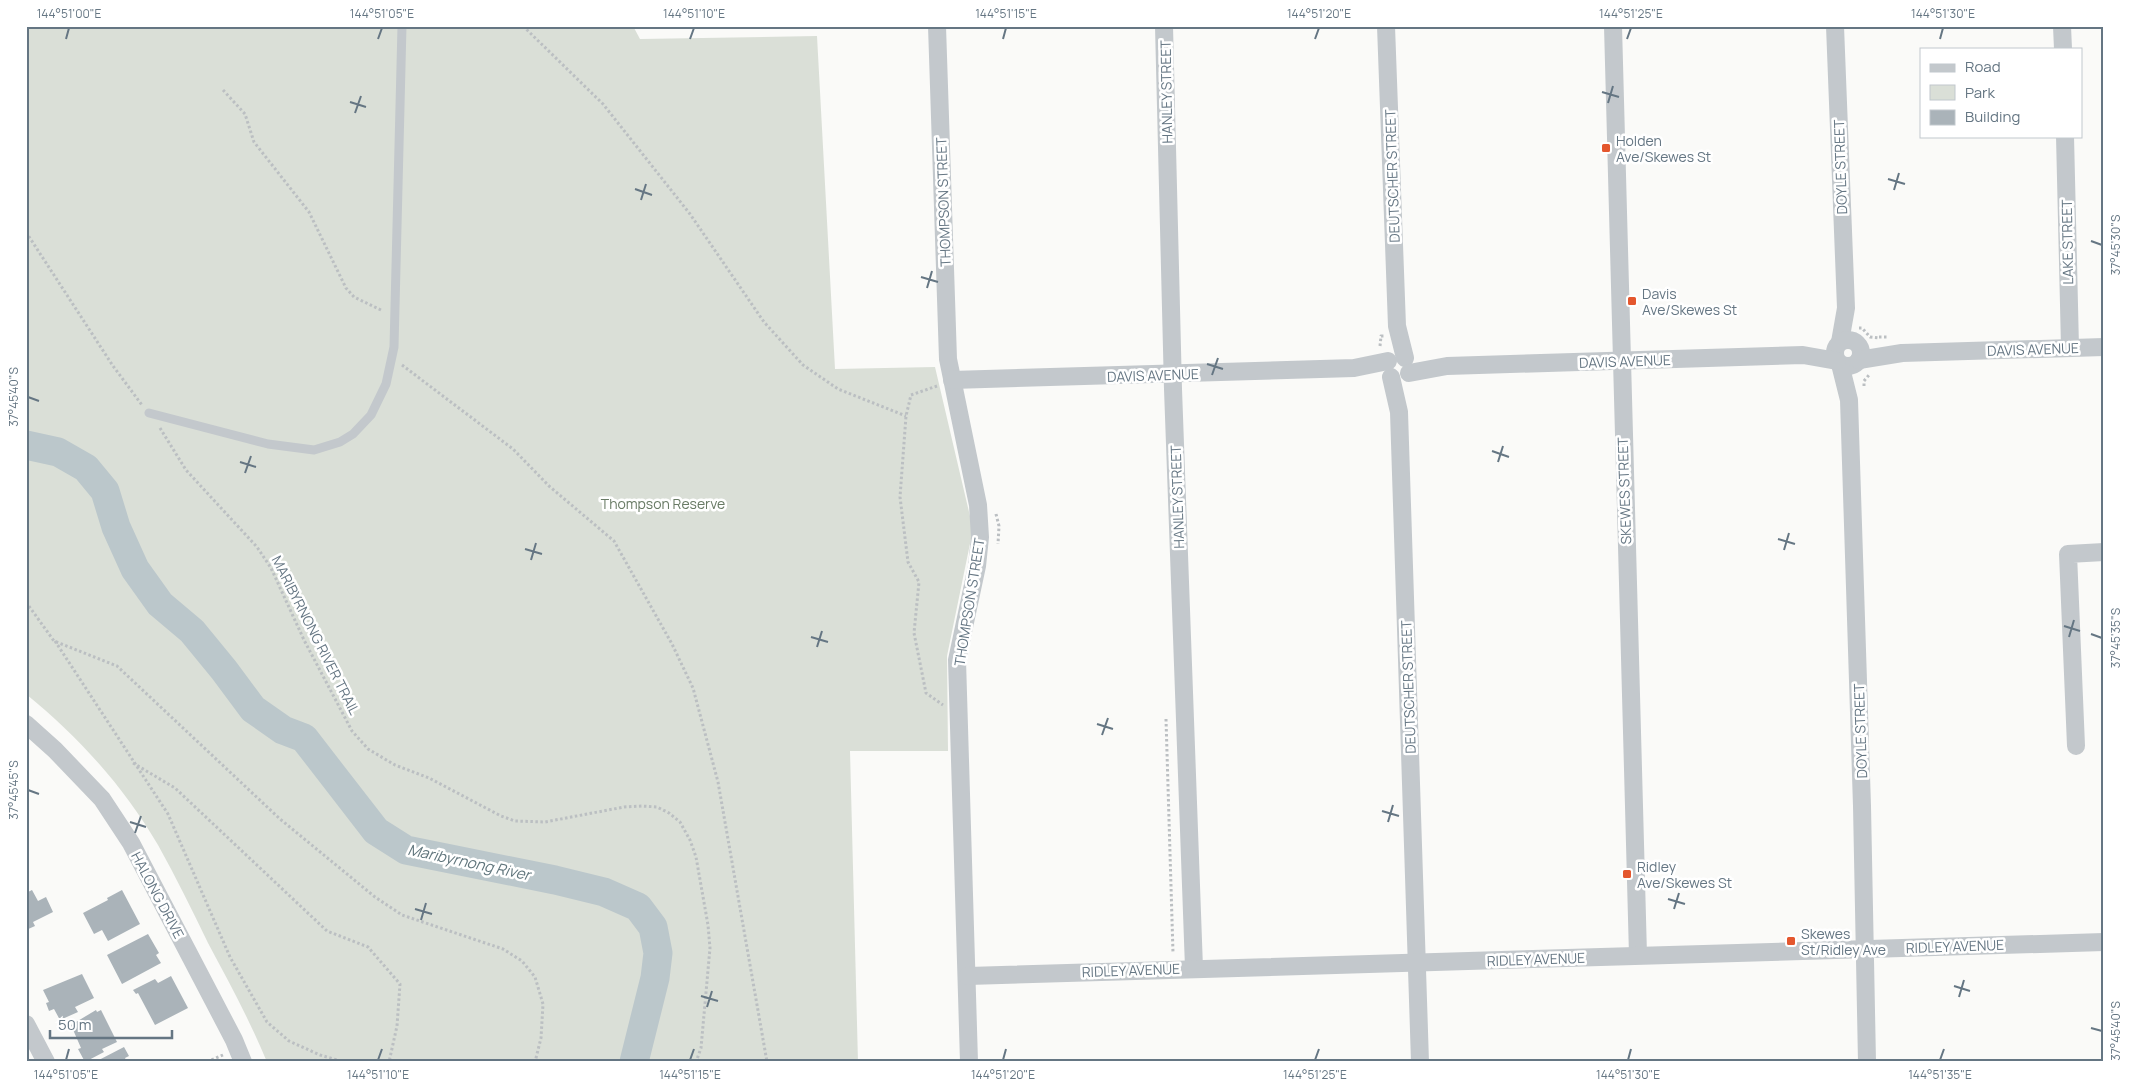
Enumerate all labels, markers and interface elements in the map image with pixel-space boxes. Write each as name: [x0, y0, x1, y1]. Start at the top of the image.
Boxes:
text: 144°51'00"E: [37, 5, 102, 22]
text: 144°51'05"E: [350, 5, 414, 22]
text: 144°51'10"E: [663, 5, 725, 22]
text: 144°51'15"E: [975, 5, 1037, 22]
text: 144°51'20"E: [1287, 5, 1351, 22]
text: 144°51'25"E: [1599, 5, 1663, 22]
text: 144°51'30"E: [1911, 5, 1975, 22]
street label: HANLEY STREET: [1156, 40, 1176, 144]
legend: [1920, 48, 2082, 138]
text: Road: [1965, 56, 2001, 77]
text: Park: [1965, 82, 1995, 103]
text: Building: [1965, 106, 2020, 127]
street label: DEUTSCHER STREET: [1380, 108, 1404, 243]
street label: DOYLE STREET: [1829, 119, 1851, 215]
place label: Holden Ave/Skewes St: [1616, 131, 1712, 166]
street label: THOMPSON STREET: [931, 136, 955, 267]
marker: Holden Ave/Skewes St: [1600, 142, 1612, 154]
street label: LAKE STREET: [2057, 199, 2077, 285]
text: 37°45'30"S: [2107, 215, 2124, 275]
place label: Davis Ave/Skewes St: [1642, 284, 1738, 319]
marker: Davis Ave/Skewes St: [1626, 295, 1638, 307]
street label: DAVIS AVENUE: [1987, 338, 2079, 360]
street label: DAVIS AVENUE: [1579, 350, 1671, 372]
street label: DAVIS AVENUE: [1107, 364, 1199, 386]
text: 37°45'40"S: [5, 367, 22, 427]
street label: SKEWES STREET: [1613, 436, 1635, 545]
street label: HANLEY STREET: [1166, 444, 1188, 549]
park label: Thompson Reserve: [601, 494, 725, 513]
street label: THOMPSON STREET: [949, 536, 989, 667]
street label: MARIBYRNONG RIVER TRAIL: [268, 552, 364, 718]
text: 37°45'35"S: [2107, 608, 2124, 668]
street label: DEUTSCHER STREET: [1396, 619, 1420, 754]
street label: DOYLE STREET: [1849, 683, 1871, 779]
text: 37°45'45"S: [5, 760, 22, 820]
water label: Maribyrnong River: [406, 839, 535, 886]
street label: HALONG DRIVE: [127, 848, 189, 942]
place label: Ridley Ave/Skewes St: [1637, 857, 1733, 892]
marker: Ridley Ave/Skewes St: [1621, 868, 1633, 880]
place label: Skewes St/Ridley Ave: [1801, 924, 1886, 959]
marker: Skewes St/Ridley Ave: [1785, 935, 1797, 947]
street label: RIDLEY AVENUE: [1906, 935, 2004, 957]
street label: RIDLEY AVENUE: [1487, 948, 1585, 970]
street label: RIDLEY AVENUE: [1082, 959, 1180, 981]
text: 37°45'40"S: [2107, 1001, 2124, 1061]
scale bar: [50, 1008, 172, 1040]
text: 50 m: [58, 1014, 92, 1035]
text: 144°51'05"E: [34, 1066, 98, 1083]
text: 144°51'10"E: [347, 1066, 409, 1083]
text: 144°51'15"E: [659, 1066, 721, 1083]
text: 144°51'20"E: [971, 1066, 1035, 1083]
text: 144°51'25"E: [1283, 1066, 1347, 1083]
text: 144°51'30"E: [1596, 1066, 1660, 1083]
text: 144°51'35"E: [1908, 1066, 1972, 1083]

